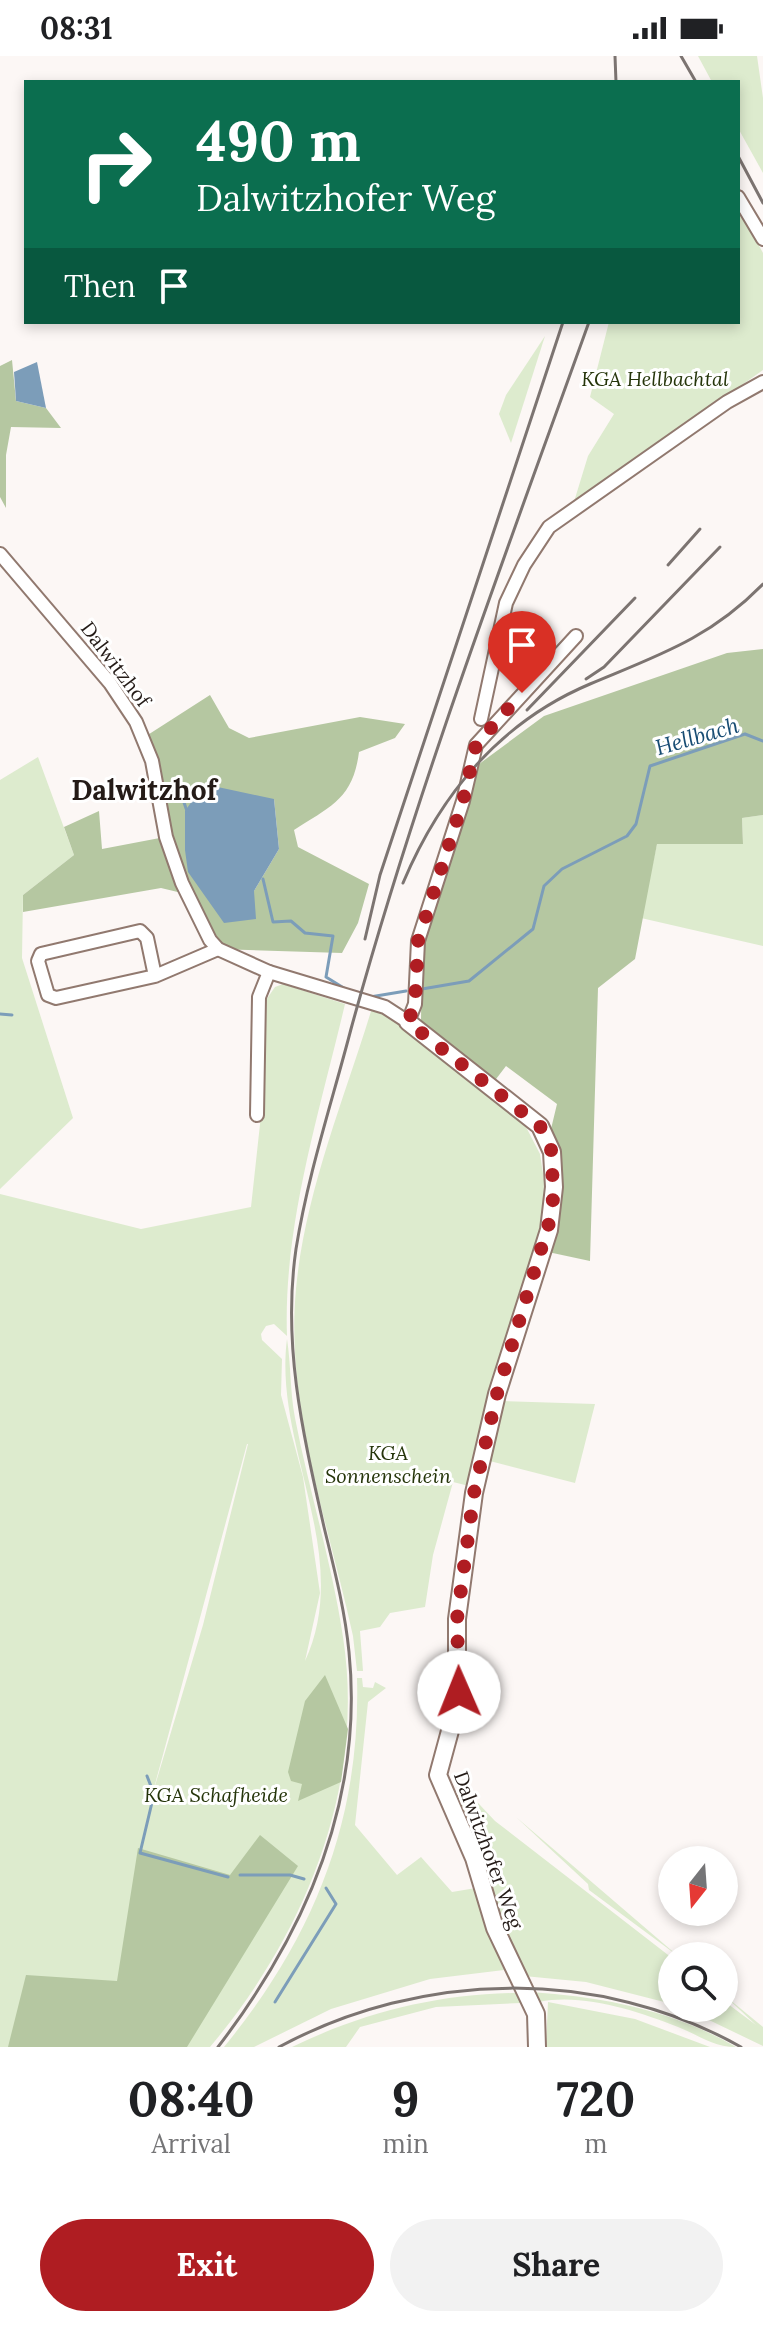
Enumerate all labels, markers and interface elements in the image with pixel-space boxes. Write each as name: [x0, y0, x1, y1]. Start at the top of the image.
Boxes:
text: 08:31: [40, 9, 113, 47]
text: 490 m: [196, 105, 361, 176]
icon: right: [64, 112, 168, 216]
text: Dalwitzhofer Weg: [196, 175, 496, 221]
icon: arrive: [152, 264, 196, 308]
text: Then: [64, 267, 136, 305]
park label: KGA Hellbachtal: [581, 366, 729, 391]
pin: [488, 611, 556, 693]
street label: Dalwitzhof: [76, 616, 157, 713]
icon: arrive: [500, 623, 544, 667]
water label: Hellbach: [652, 711, 743, 761]
district label: Dalwitzhof: [71, 772, 218, 808]
park label: KGA Sonnenschein: [325, 1440, 452, 1488]
position arrow: [417, 1650, 501, 1734]
street label: Dalwitzhofer Weg: [449, 1768, 530, 1933]
park label: KGA Schafheide: [144, 1782, 288, 1807]
north arrow: [658, 1846, 738, 1926]
map controls: [658, 1846, 738, 2022]
button: search: [658, 1942, 738, 2022]
text: 08:40: [128, 2068, 255, 2129]
text: 9: [392, 2068, 419, 2129]
text: 720: [557, 2068, 635, 2129]
text: Arrival: [151, 2127, 231, 2160]
text: min: [382, 2127, 429, 2160]
text: m: [584, 2127, 608, 2160]
button: Exit: [40, 2219, 374, 2311]
button: Share: [390, 2219, 723, 2311]

